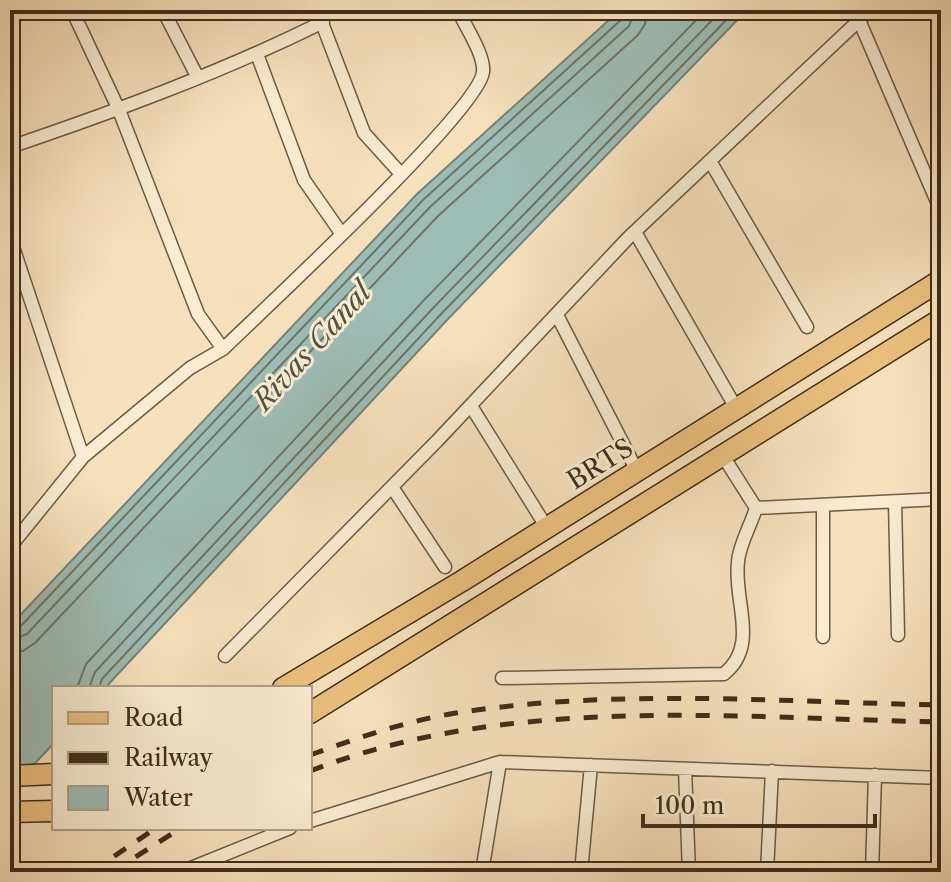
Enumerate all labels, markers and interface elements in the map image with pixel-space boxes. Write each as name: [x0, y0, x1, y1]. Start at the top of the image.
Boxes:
water label: Rivas Canal: [244, 273, 380, 418]
street label: BRTS: [561, 431, 639, 497]
legend: [52, 686, 312, 830]
text: Road: [124, 703, 184, 732]
text: Railway: [124, 743, 214, 772]
scale bar: [643, 778, 875, 828]
text: Water: [123, 783, 193, 812]
text: 100 m: [655, 791, 724, 820]

